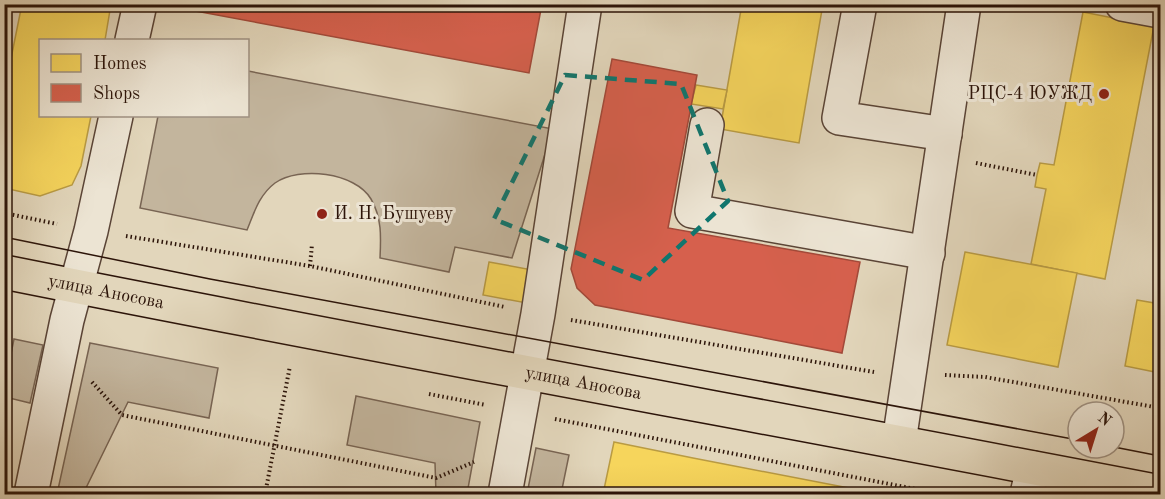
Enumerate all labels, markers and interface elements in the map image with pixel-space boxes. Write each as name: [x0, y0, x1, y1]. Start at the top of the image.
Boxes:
legend: [39, 39, 249, 117]
text: Homes: [93, 55, 147, 73]
text: Shops: [93, 85, 140, 103]
place label: РЦС-4 ЮУЖД: [968, 85, 1092, 103]
marker: РЦС-4 ЮУЖД: [1097, 87, 1111, 101]
place label: И. Н. Бушуеву: [334, 205, 454, 223]
marker: И. Н. Бушуеву: [315, 207, 329, 221]
street label: улица Аносова: [46, 272, 166, 312]
street label: улица Аносова: [524, 364, 643, 403]
north arrow: [1066, 400, 1126, 460]
text: N: [1094, 410, 1114, 430]

